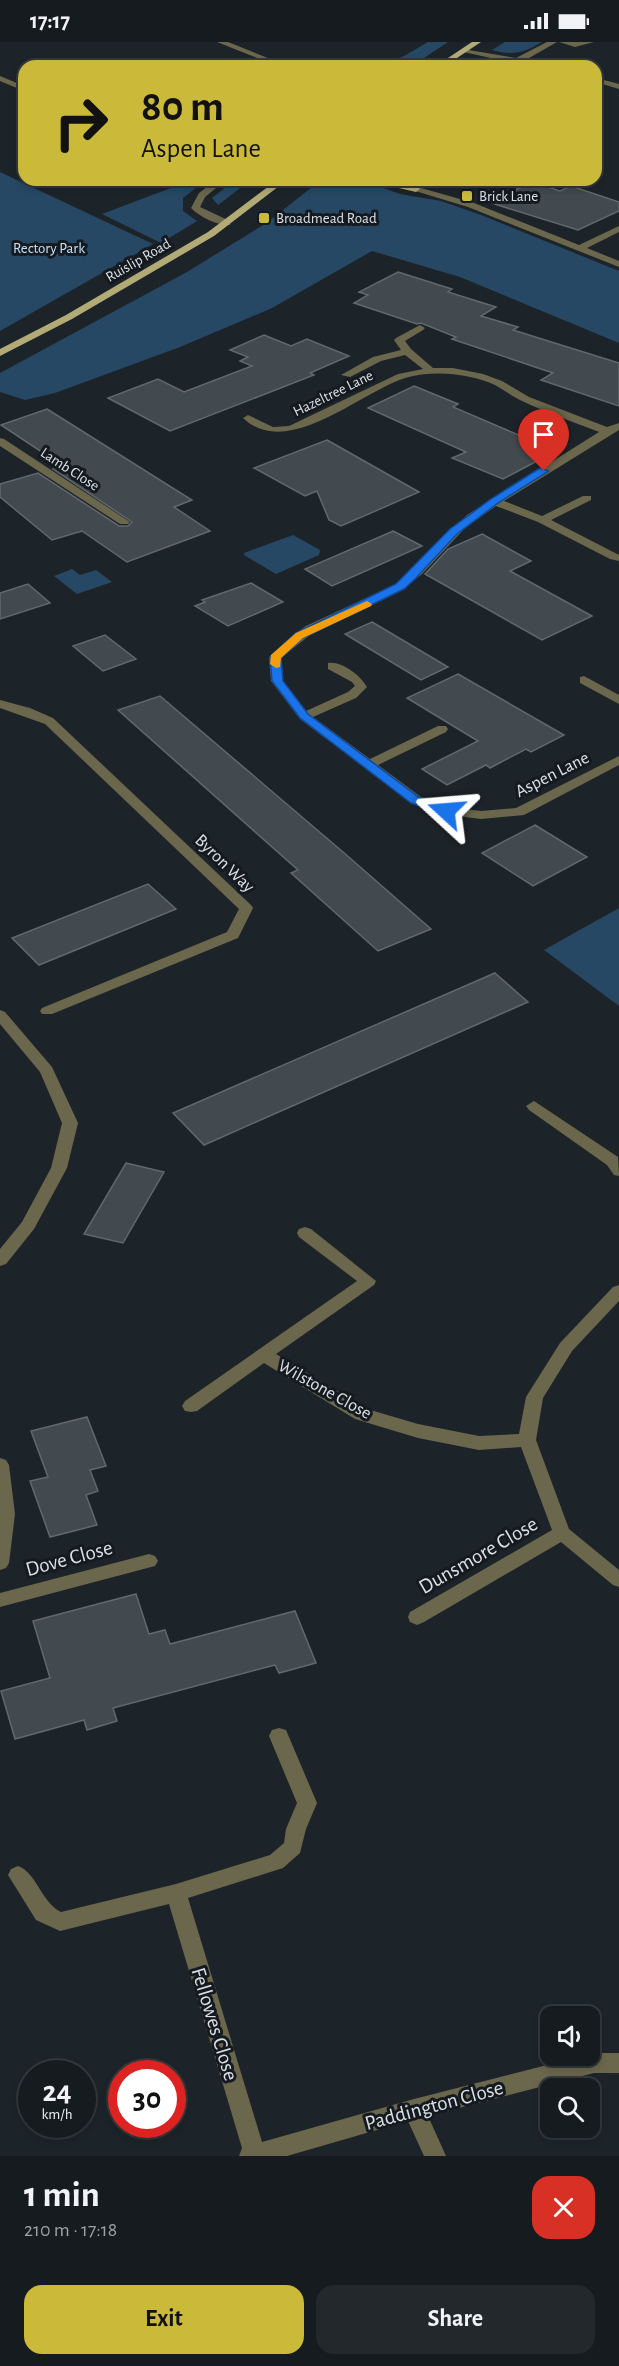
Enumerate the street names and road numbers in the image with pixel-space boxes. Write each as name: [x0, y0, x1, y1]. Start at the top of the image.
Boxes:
street label: Ruislip Road: [103, 236, 173, 285]
street label: Hazeltree Lane: [291, 368, 376, 419]
street label: Lamb Close: [38, 445, 102, 494]
street label: Aspen Lane: [513, 749, 592, 801]
street label: Byron Way: [191, 831, 258, 896]
street label: Wilstone Close: [275, 1357, 374, 1423]
street label: Dunsmore Close: [415, 1513, 541, 1598]
street label: Dove Close: [23, 1537, 115, 1580]
street label: Fellowes Close: [187, 1965, 242, 2083]
street label: Paddington Close: [363, 2077, 506, 2134]

